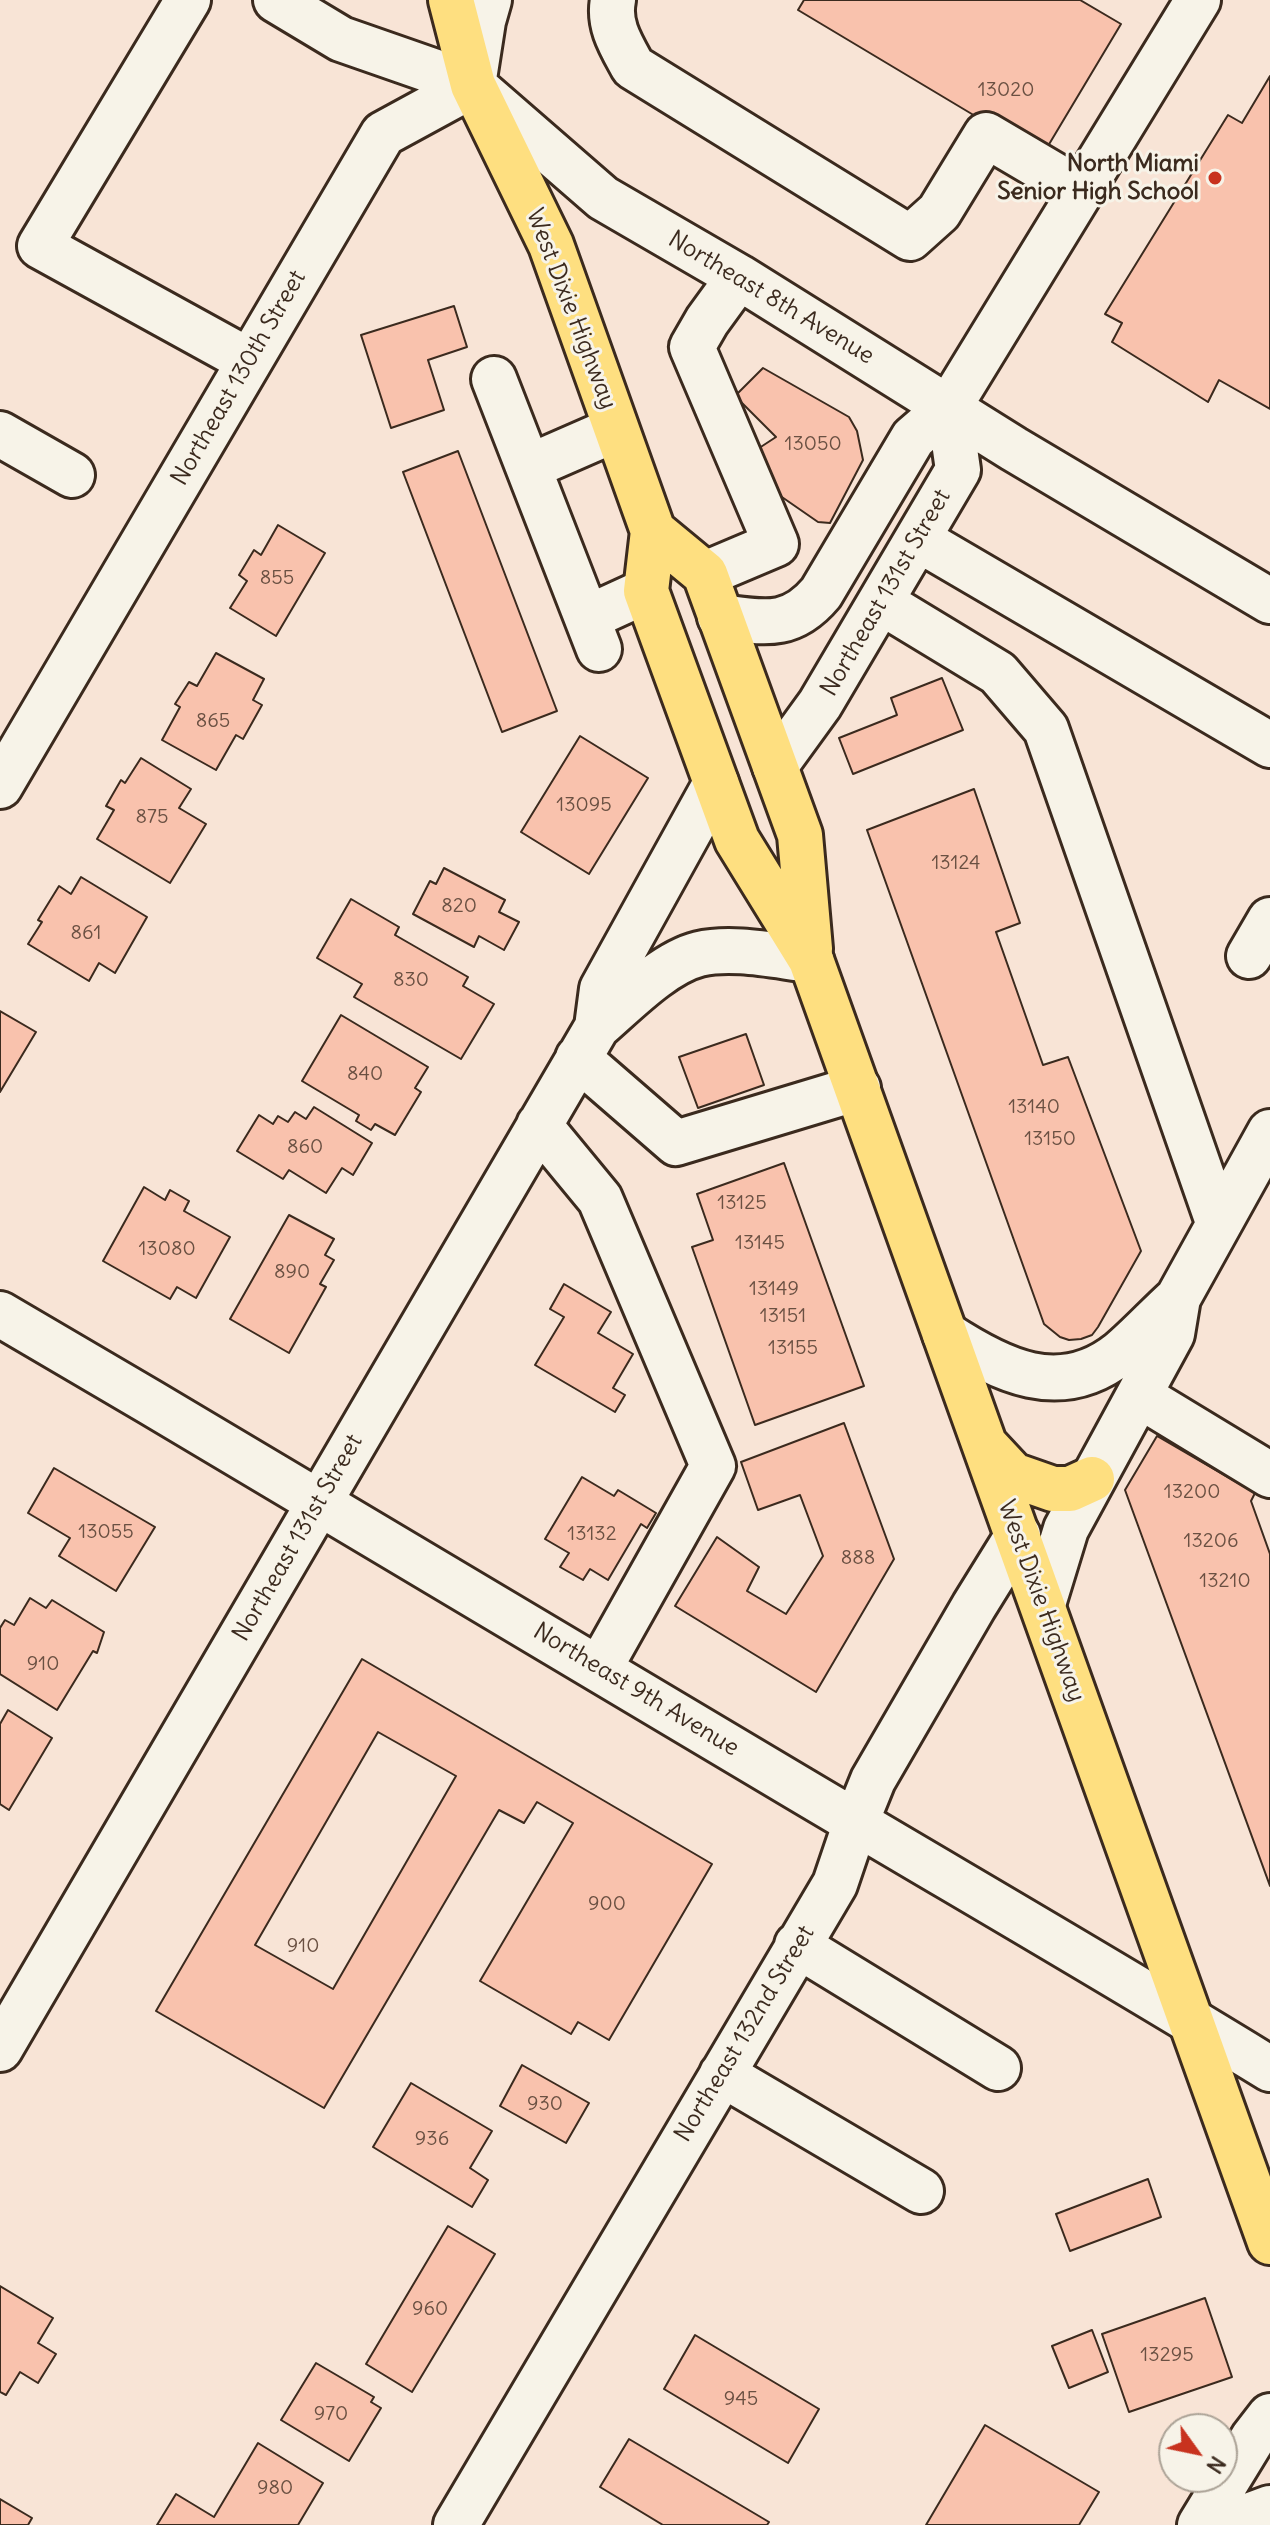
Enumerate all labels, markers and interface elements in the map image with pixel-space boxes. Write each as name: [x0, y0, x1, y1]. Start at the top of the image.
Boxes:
house number: 13020: [978, 78, 1034, 102]
place label: North Miami Senior High School: [997, 150, 1199, 206]
marker: North Miami Senior High School: [1206, 169, 1224, 187]
street label: West Dixie Highway: [519, 205, 623, 413]
street label: Northeast 8th Avenue: [663, 225, 879, 371]
street label: Northeast 130th Street: [166, 265, 312, 491]
house number: 13050: [784, 432, 842, 456]
street label: Northeast 131st Street: [815, 484, 957, 702]
house number: 855: [260, 566, 294, 590]
house number: 865: [196, 709, 230, 733]
house number: 13095: [556, 793, 612, 817]
house number: 875: [136, 805, 168, 829]
house number: 13124: [931, 851, 981, 875]
house number: 820: [441, 894, 477, 918]
house number: 861: [71, 921, 101, 945]
house number: 830: [393, 968, 429, 992]
house number: 840: [347, 1062, 383, 1086]
house number: 13140: [1008, 1095, 1060, 1119]
house number: 13150: [1024, 1127, 1076, 1151]
house number: 860: [287, 1135, 323, 1159]
house number: 13125: [717, 1191, 767, 1215]
house number: 13145: [735, 1231, 785, 1255]
house number: 13080: [138, 1237, 196, 1261]
house number: 890: [274, 1260, 310, 1284]
house number: 13149: [749, 1277, 799, 1301]
house number: 13151: [760, 1304, 806, 1328]
house number: 13155: [768, 1336, 818, 1360]
street label: Northeast 131st Street: [227, 1429, 369, 1647]
house number: 13200: [1164, 1480, 1220, 1504]
street label: West Dixie Highway: [991, 1496, 1091, 1706]
house number: 13055: [78, 1520, 134, 1544]
house number: 13132: [567, 1522, 617, 1546]
house number: 13206: [1184, 1529, 1238, 1553]
house number: 888: [841, 1546, 875, 1570]
house number: 13210: [1199, 1569, 1251, 1593]
street label: Northeast 9th Avenue: [528, 1617, 744, 1763]
house number: 910: [27, 1652, 59, 1676]
house number: 900: [588, 1892, 626, 1916]
street label: Northeast 132nd Street: [669, 1921, 821, 2147]
house number: 910: [287, 1934, 319, 1958]
house number: 930: [527, 2092, 563, 2116]
house number: 936: [415, 2127, 449, 2151]
house number: 960: [412, 2297, 448, 2321]
house number: 13295: [1140, 2343, 1194, 2367]
house number: 945: [724, 2387, 758, 2411]
house number: 970: [314, 2402, 348, 2426]
north arrow: [1158, 2413, 1238, 2493]
text: N: [1201, 2451, 1232, 2479]
house number: 980: [257, 2476, 293, 2500]

